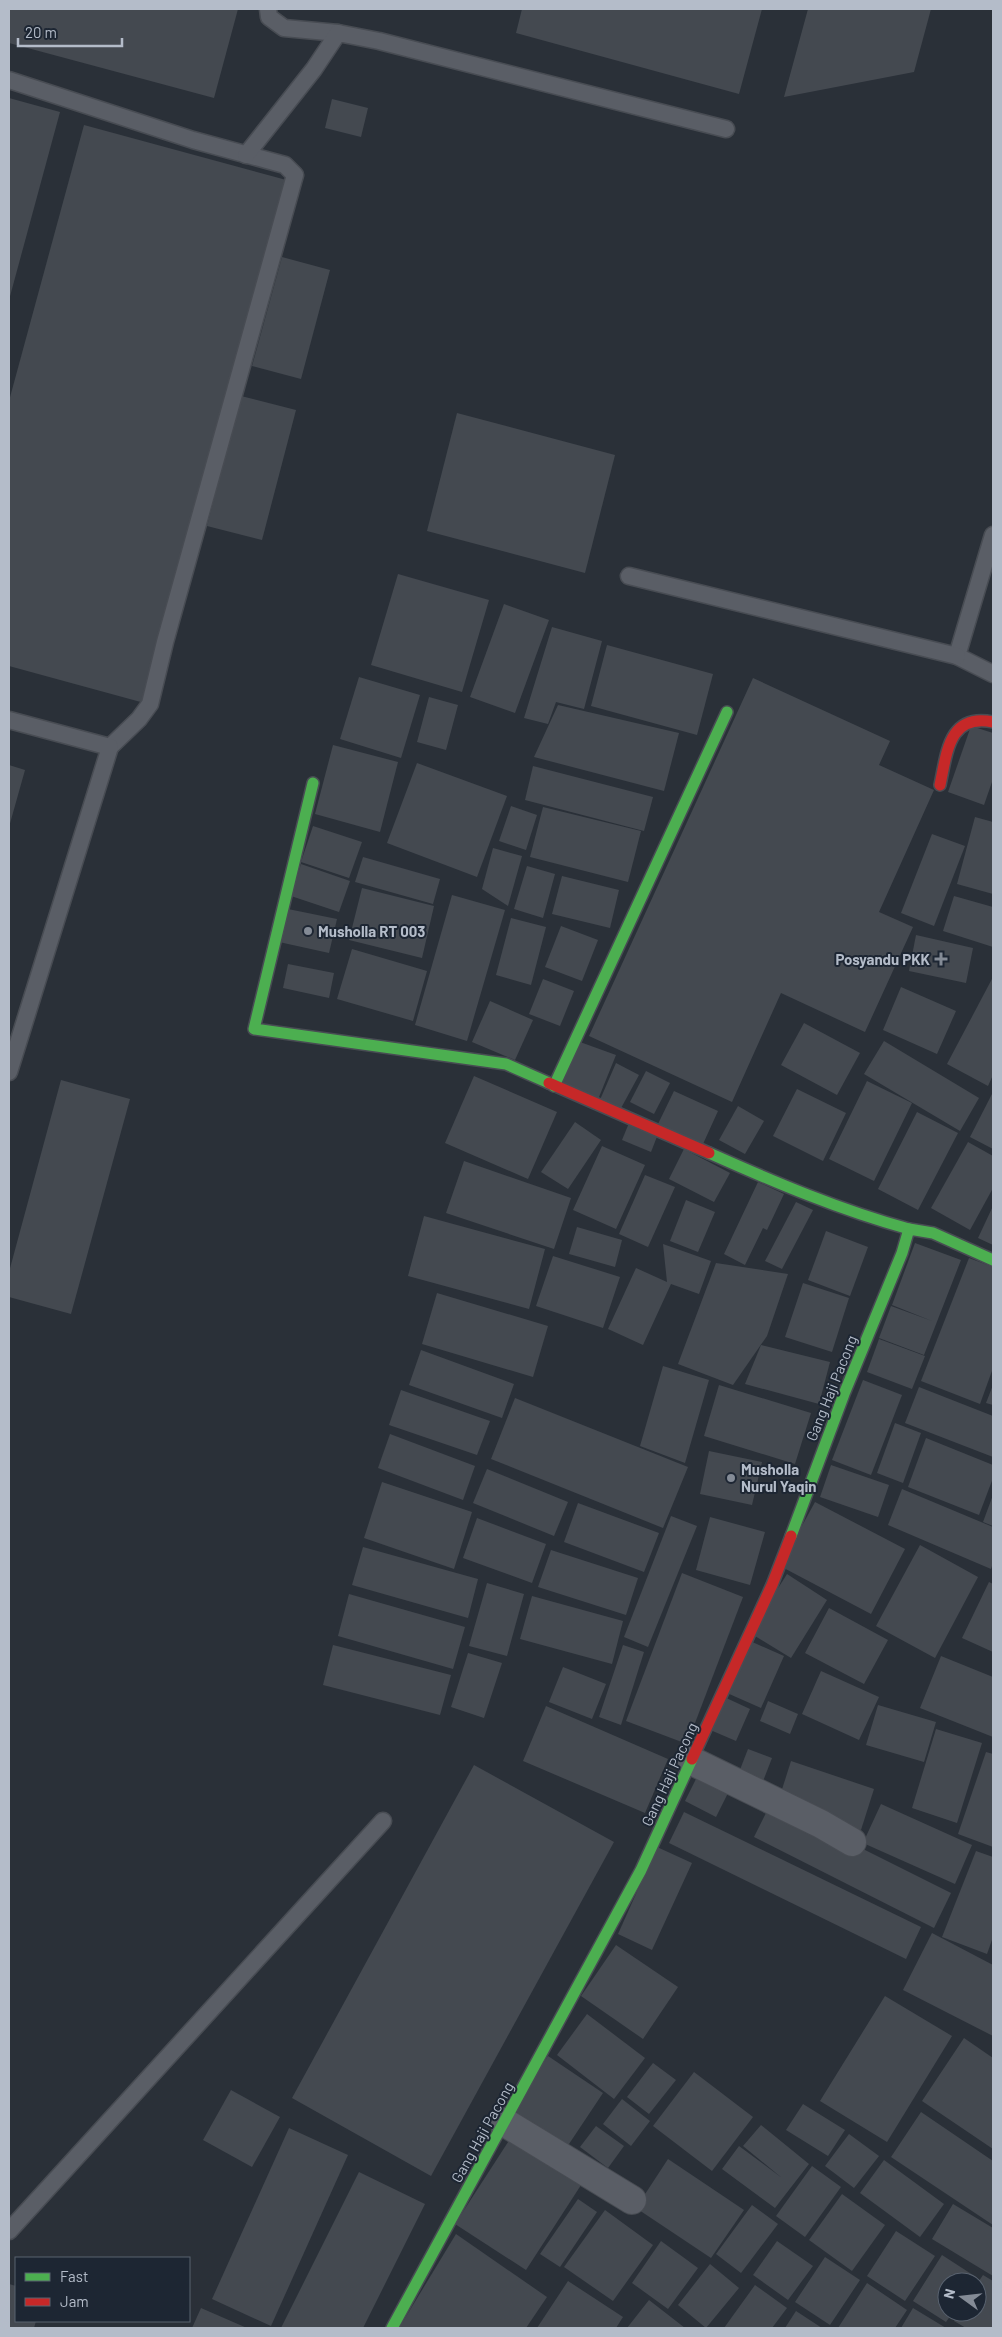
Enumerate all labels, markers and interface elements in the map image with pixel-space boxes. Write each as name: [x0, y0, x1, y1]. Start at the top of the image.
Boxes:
scale bar: [18, 15, 121, 47]
text: 20 m: [25, 23, 57, 41]
place label: Musholla RT 003: [318, 922, 425, 940]
marker: Musholla RT 003: [302, 925, 314, 937]
place label: Posyandu PKK: [835, 950, 931, 968]
marker: Posyandu PKK: [934, 952, 948, 966]
street label: Gang Haji Pacong: [802, 1333, 860, 1443]
place label: Musholla Nurul Yaqin: [741, 1460, 816, 1495]
marker: Musholla Nurul Yaqin: [725, 1472, 737, 1484]
street label: Gang Haji Pacong: [637, 1719, 701, 1829]
street label: Gang Haji Pacong: [447, 2078, 517, 2186]
legend: [15, 2257, 190, 2322]
text: Fast: [60, 2267, 88, 2285]
north arrow: [937, 2272, 987, 2322]
text: N: [940, 2287, 958, 2300]
text: Jam: [60, 2292, 89, 2310]

